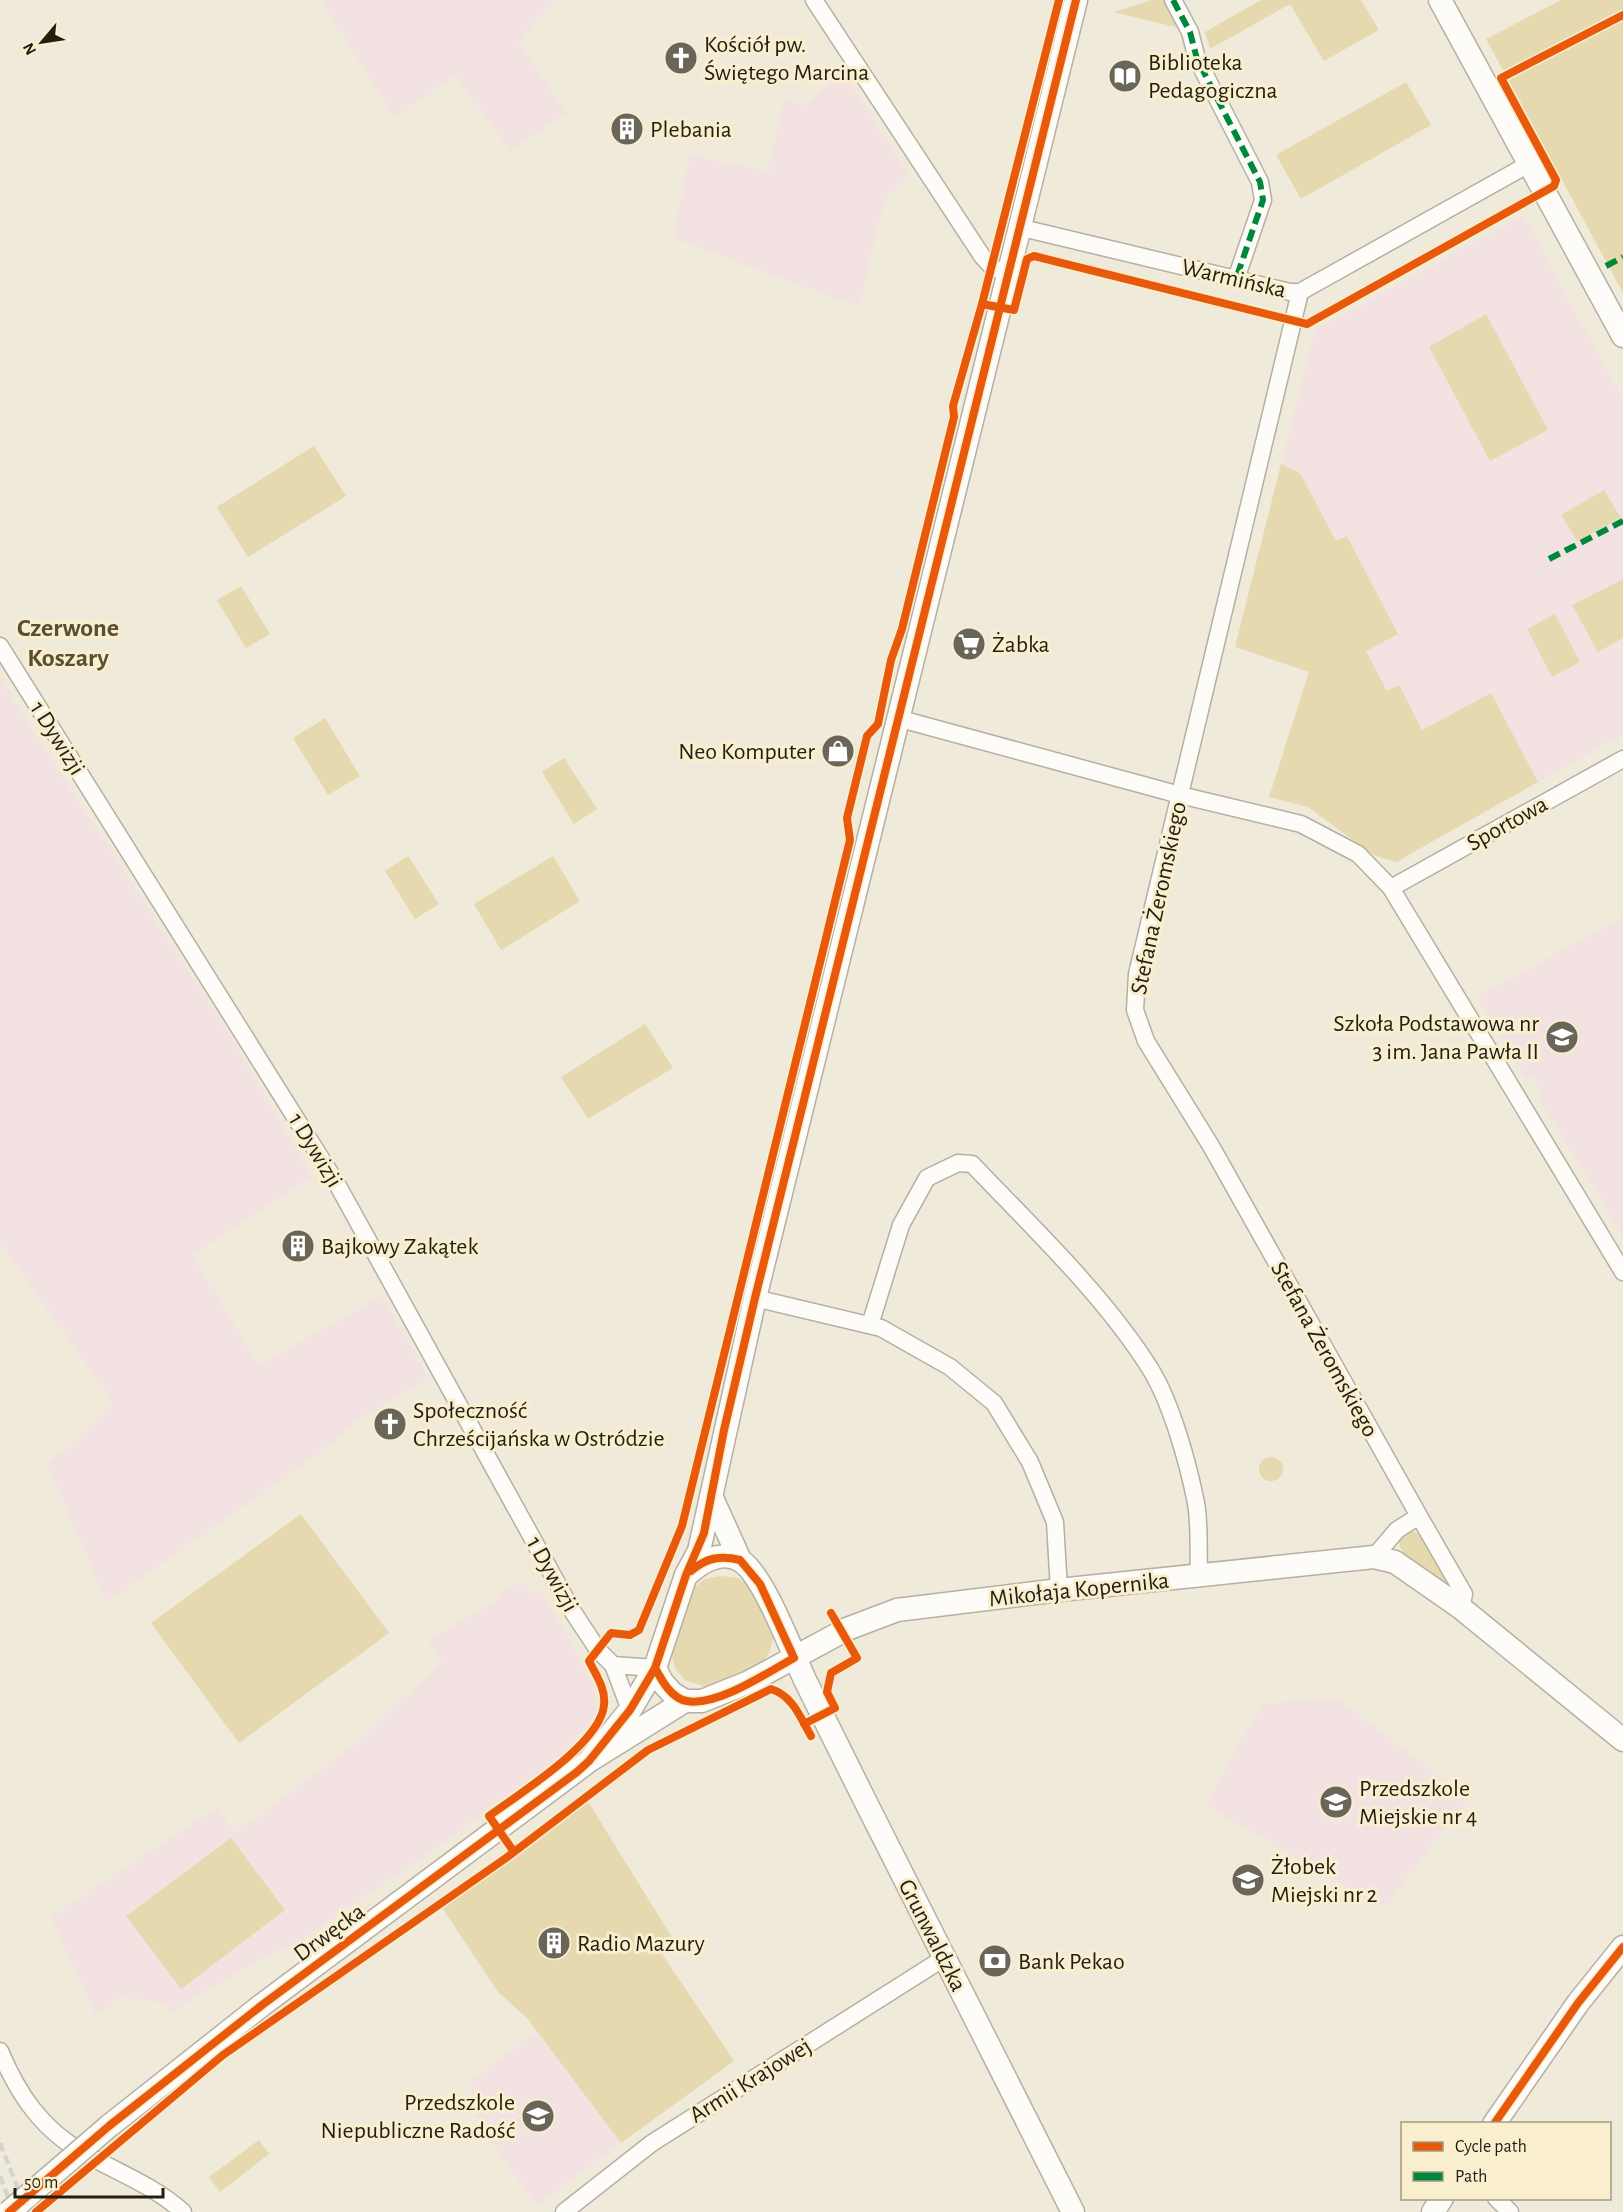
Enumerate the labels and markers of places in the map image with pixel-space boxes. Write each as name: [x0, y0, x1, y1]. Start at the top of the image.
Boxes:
place label: Kościół pw. Świętego Marcina: [704, 33, 869, 85]
church icon: Kościół pw. Świętego Marcina: [663, 40, 699, 76]
place label: Biblioteka Pedagogiczna: [1148, 51, 1278, 103]
library icon: Biblioteka Pedagogiczna: [1107, 58, 1143, 94]
building icon: Plebania: [609, 111, 645, 147]
place label: Plebania: [650, 118, 732, 142]
supermarket icon: Żabka: [951, 626, 987, 662]
place label: Żabka: [992, 632, 1050, 657]
shop icon: Neo Komputer: [820, 733, 856, 769]
place label: Neo Komputer: [678, 740, 815, 764]
place label: Szkoła Podstawowa nr 3 im. Jana Pawła II: [1333, 1012, 1539, 1064]
school or university icon: Szkoła Podstawowa nr 3 im. Jana Pawła II: [1544, 1019, 1580, 1055]
building icon: Bajkowy Zakątek: [280, 1228, 316, 1264]
place label: Bajkowy Zakątek: [321, 1235, 478, 1259]
place label: Społeczność Chrześcijańska w Ostródzie: [413, 1399, 665, 1451]
church icon: Społeczność Chrześcijańska w Ostródzie: [372, 1406, 408, 1442]
place label: Przedszkole Miejskie nr 4: [1359, 1777, 1477, 1829]
school or university icon: Przedszkole Miejskie nr 4: [1318, 1784, 1354, 1820]
place label: Żłobek Miejski nr 2: [1271, 1854, 1378, 1907]
school or university icon: Żłobek Miejski nr 2: [1230, 1862, 1266, 1898]
building icon: Radio Mazury: [536, 1925, 572, 1961]
place label: Radio Mazury: [577, 1932, 705, 1956]
bank icon: Bank Pekao: [977, 1943, 1013, 1979]
place label: Bank Pekao: [1018, 1950, 1125, 1974]
place label: Przedszkole Niepubliczne Radość: [320, 2091, 515, 2143]
school or university icon: Przedszkole Niepubliczne Radość: [520, 2098, 556, 2134]

